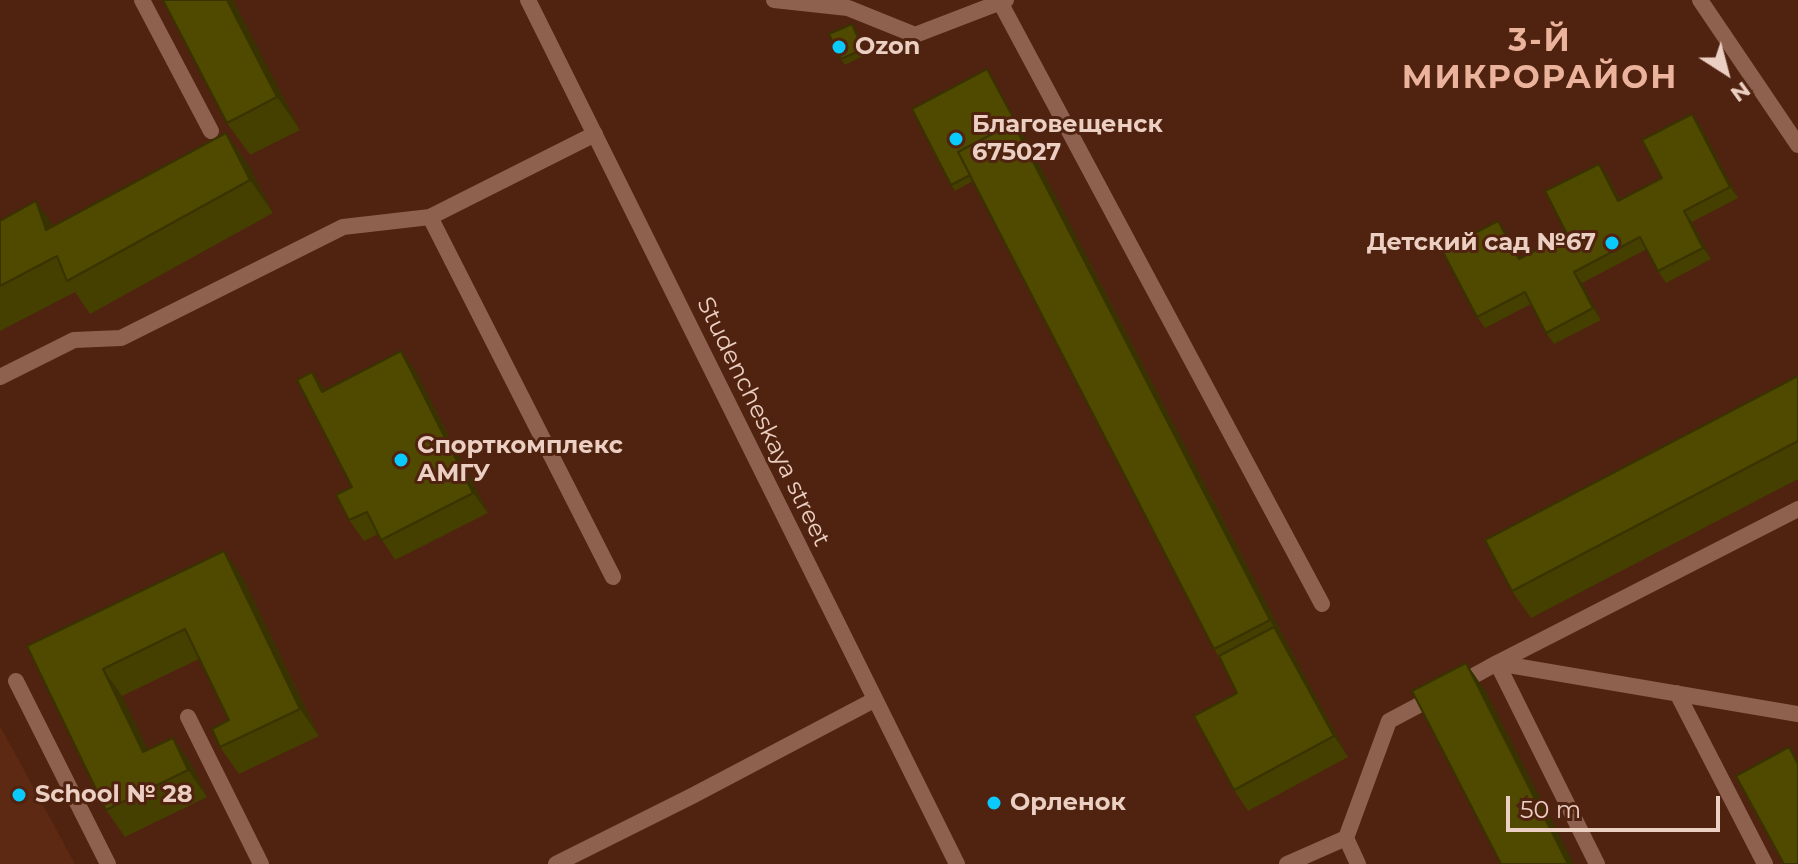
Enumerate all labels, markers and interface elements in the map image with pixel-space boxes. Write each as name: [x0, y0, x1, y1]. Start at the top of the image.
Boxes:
district label: 3-Й МИКРОРАЙОН: [1402, 23, 1678, 98]
north arrow: [1686, 32, 1766, 112]
place label: Ozon: [855, 33, 920, 61]
marker: Ozon: [830, 38, 848, 56]
text: N: [1725, 76, 1756, 108]
place label: Благовещенск 675027: [972, 111, 1163, 167]
marker: Благовещенск 675027: [947, 130, 965, 148]
place label: Детский сад №67: [1367, 229, 1596, 257]
marker: Детский сад №67: [1603, 234, 1621, 252]
street label: Studencheskaya street: [690, 293, 836, 551]
place label: Спорткомплекс АМГУ: [417, 432, 623, 488]
marker: Спорткомплекс АМГУ: [392, 451, 410, 469]
scale bar: [1510, 780, 1724, 830]
place label: School № 28: [35, 781, 193, 809]
marker: School № 28: [10, 786, 28, 804]
place label: Орленок: [1010, 789, 1126, 817]
marker: Орленок: [985, 794, 1003, 812]
text: 50 m: [1520, 795, 1581, 824]

